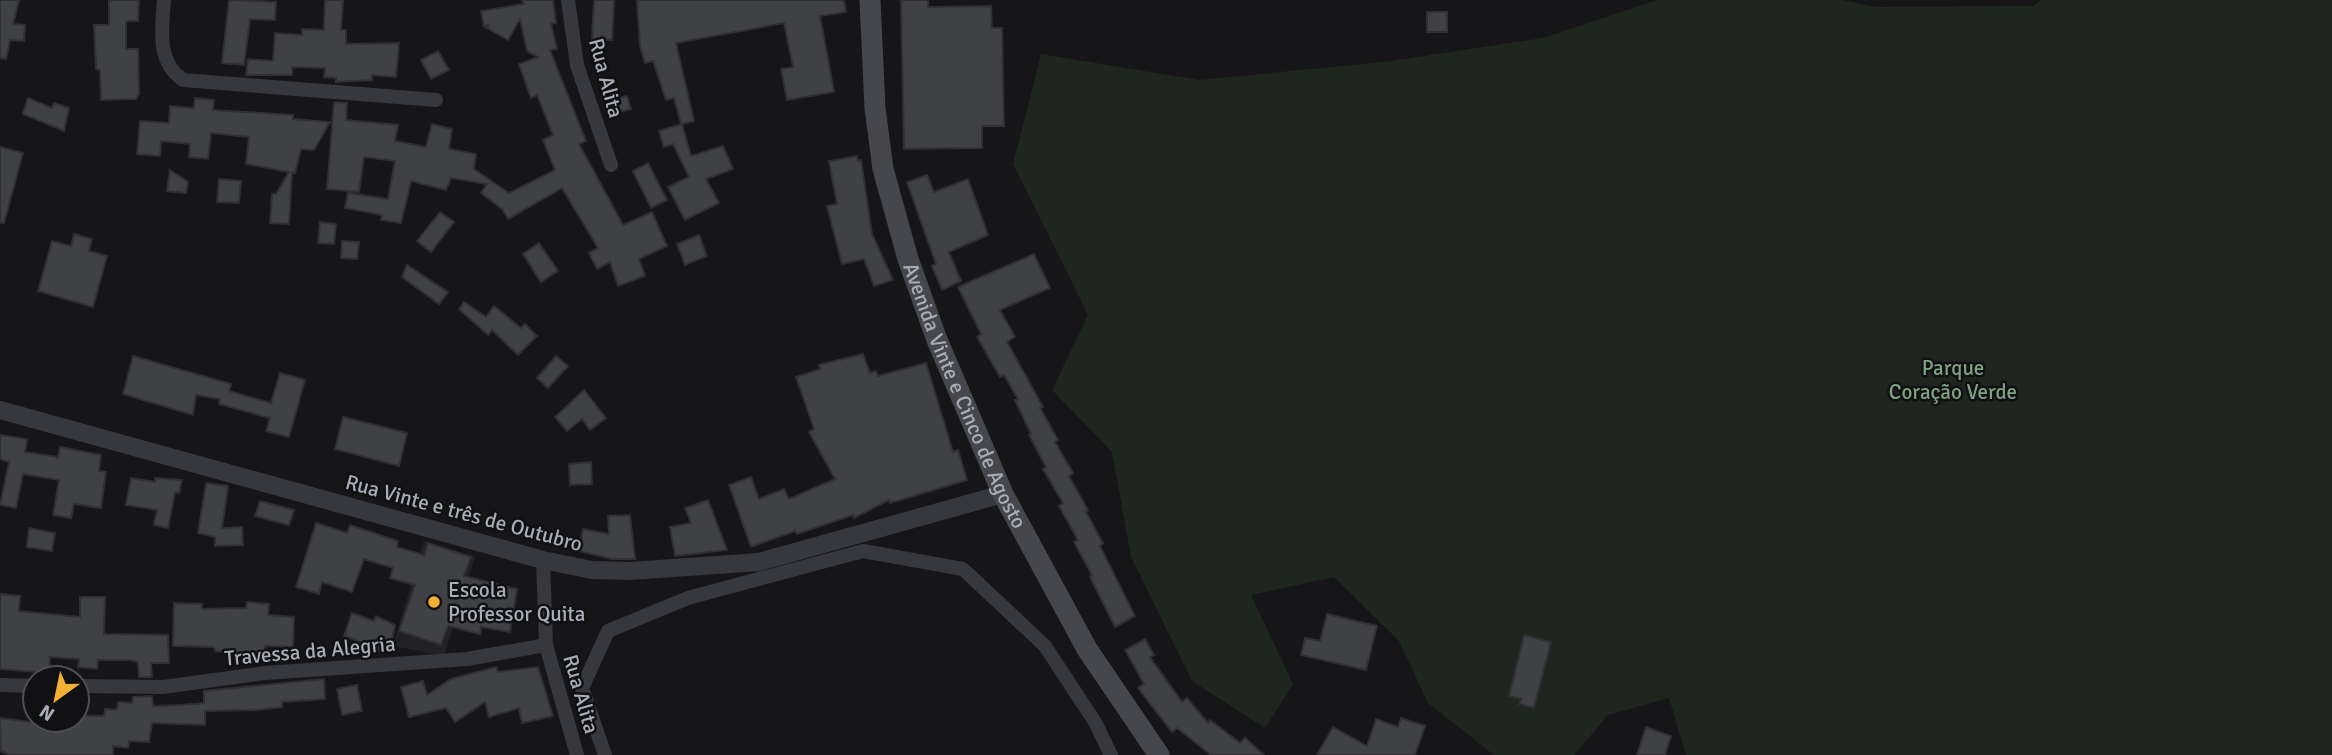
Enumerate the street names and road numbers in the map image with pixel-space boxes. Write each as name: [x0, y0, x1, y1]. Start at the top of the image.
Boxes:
street label: Rua Alita: [583, 35, 629, 121]
street label: Avenida Vinte e Cinco de Agosto: [897, 259, 1032, 533]
street label: Rua Vinte e três de Outubro: [343, 469, 585, 557]
street label: Travessa da Alegria: [223, 631, 397, 671]
street label: Rua Alita: [557, 651, 605, 737]

